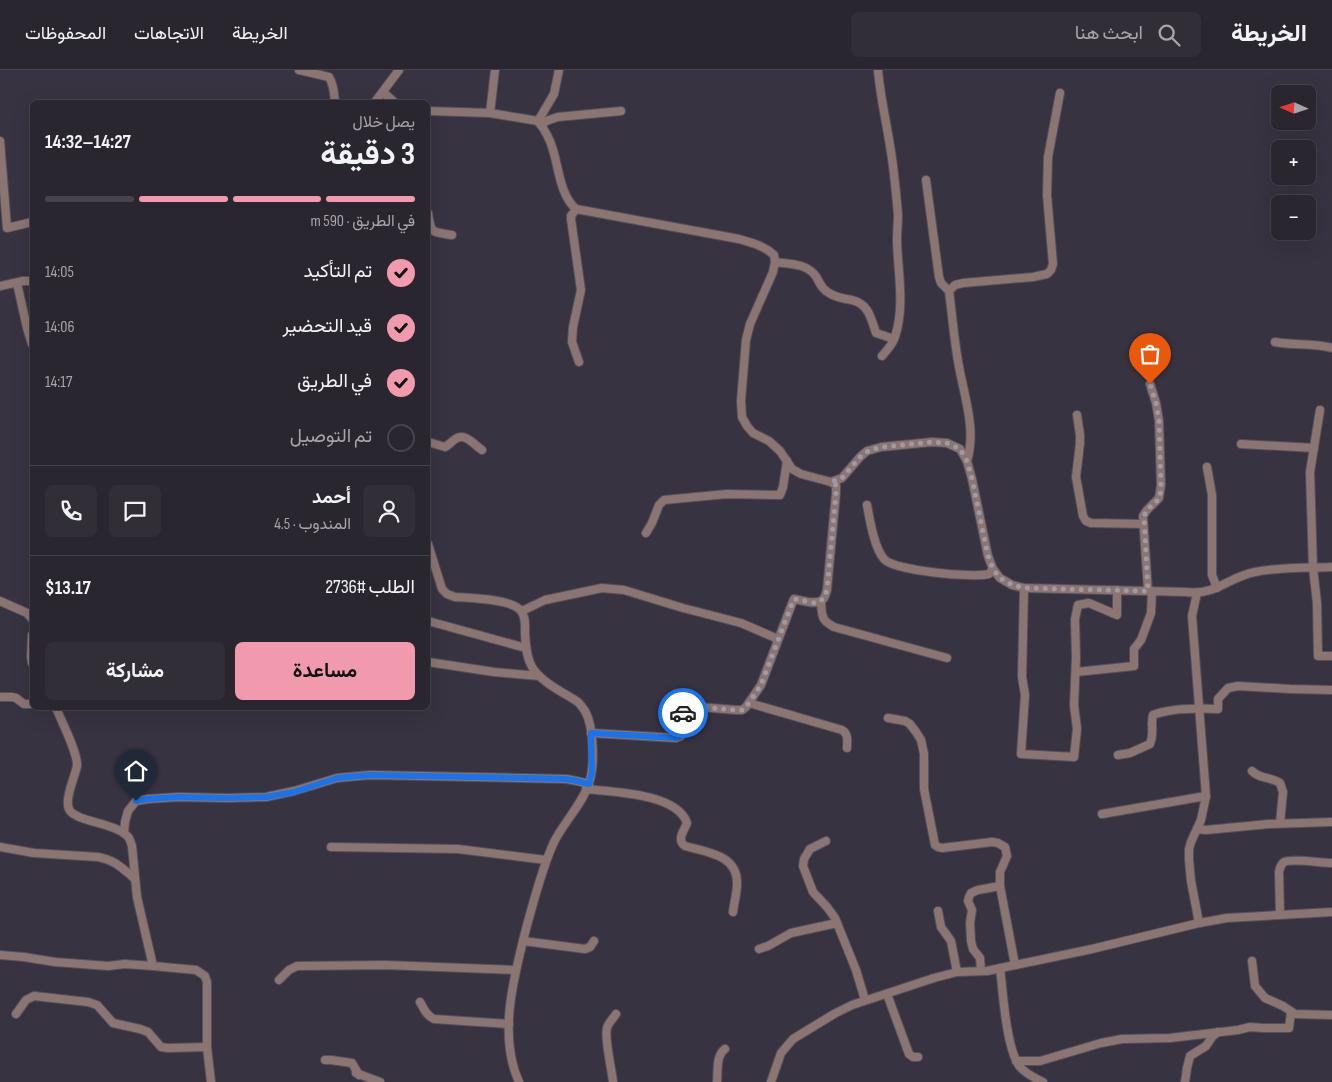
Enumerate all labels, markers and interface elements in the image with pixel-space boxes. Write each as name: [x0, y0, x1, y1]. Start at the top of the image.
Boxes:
search box: [851, 12, 1201, 57]
text: الخريطة: [1231, 19, 1307, 48]
icon: search: [1155, 21, 1183, 49]
text: ابحث هنا: [1075, 22, 1143, 45]
text: المحفوظات: [25, 23, 106, 44]
text: الاتجاهات: [134, 23, 204, 44]
text: الخريطة: [232, 23, 288, 44]
north arrow: [1271, 85, 1316, 130]
map controls: [1271, 85, 1316, 240]
text: يصل خلال: [352, 113, 415, 132]
text: 14:27–14:32: [45, 131, 131, 154]
text: 3 دقيقة: [320, 135, 415, 174]
button: +: [1271, 140, 1316, 185]
button: −: [1271, 195, 1316, 240]
text: في الطريق · 590 m: [310, 212, 415, 231]
icon: check: [387, 259, 415, 287]
text: تم التأكيد: [304, 260, 372, 283]
text: 14:05: [45, 263, 74, 282]
icon: check: [387, 314, 415, 342]
text: قيد التحضير: [282, 315, 372, 338]
text: 14:06: [45, 318, 74, 337]
pin: [1129, 333, 1171, 384]
icon: bag: [1136, 340, 1164, 368]
icon: check: [387, 369, 415, 397]
text: في الطريق: [297, 370, 372, 393]
text: 14:17: [45, 373, 72, 392]
text: تم التوصيل: [290, 425, 372, 448]
button: phone: [45, 485, 97, 537]
button: chat: [109, 485, 161, 537]
button: person: [363, 485, 415, 537]
text: أحمد: [312, 486, 351, 509]
text: المندوب · 4.5: [274, 515, 351, 534]
text: الطلب #2736: [325, 576, 415, 599]
text: $13.17: [45, 577, 91, 600]
button: مشاركة: [45, 642, 225, 700]
button: مساعدة: [235, 642, 415, 700]
courier: [658, 688, 708, 738]
icon: car: [669, 699, 697, 727]
pin: [115, 750, 157, 801]
icon: home: [122, 757, 150, 785]

